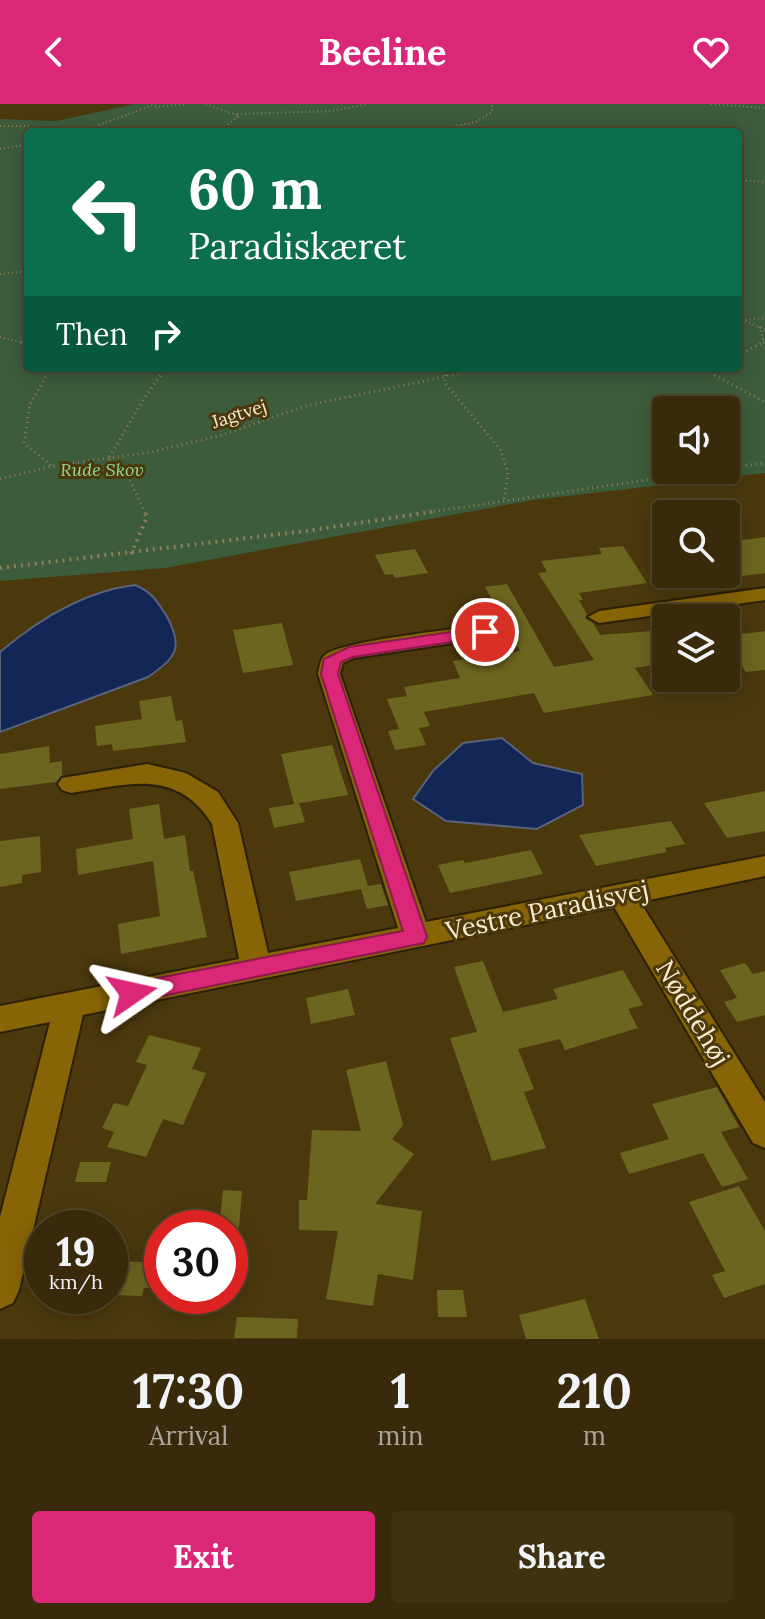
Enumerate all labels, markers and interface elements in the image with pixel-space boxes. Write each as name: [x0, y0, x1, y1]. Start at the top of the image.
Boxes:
text: Beeline: [319, 29, 446, 75]
icon: back: [32, 30, 76, 74]
icon: heart: [689, 30, 733, 74]
text: 60 m: [188, 153, 322, 224]
icon: left: [56, 160, 160, 264]
text: Paradiskæret: [188, 223, 406, 269]
icon: right: [144, 312, 188, 356]
text: Then: [56, 315, 128, 353]
street label: Jagtvej: [208, 394, 269, 433]
map controls: [652, 396, 740, 692]
button: sound: [652, 396, 740, 484]
park label: Rude Skov: [60, 458, 144, 481]
button: search: [652, 500, 740, 588]
pin: [451, 598, 519, 666]
button: layers: [652, 604, 740, 692]
icon: arrive: [463, 610, 507, 654]
street label: Vestre Paradisvej: [442, 872, 651, 947]
position arrow: [90, 951, 174, 1035]
street label: Nøddehøj: [649, 954, 738, 1072]
speed limit sign: 30: [144, 1210, 248, 1314]
text: 19: [56, 1226, 96, 1277]
text: km/h: [49, 1269, 103, 1294]
text: 17:30: [133, 1360, 244, 1421]
text: 1: [391, 1360, 410, 1421]
text: 210: [556, 1360, 632, 1421]
text: Arrival: [149, 1419, 228, 1452]
text: min: [377, 1419, 424, 1452]
text: m: [583, 1419, 606, 1452]
button: Exit: [32, 1511, 375, 1603]
button: Share: [391, 1511, 733, 1603]

